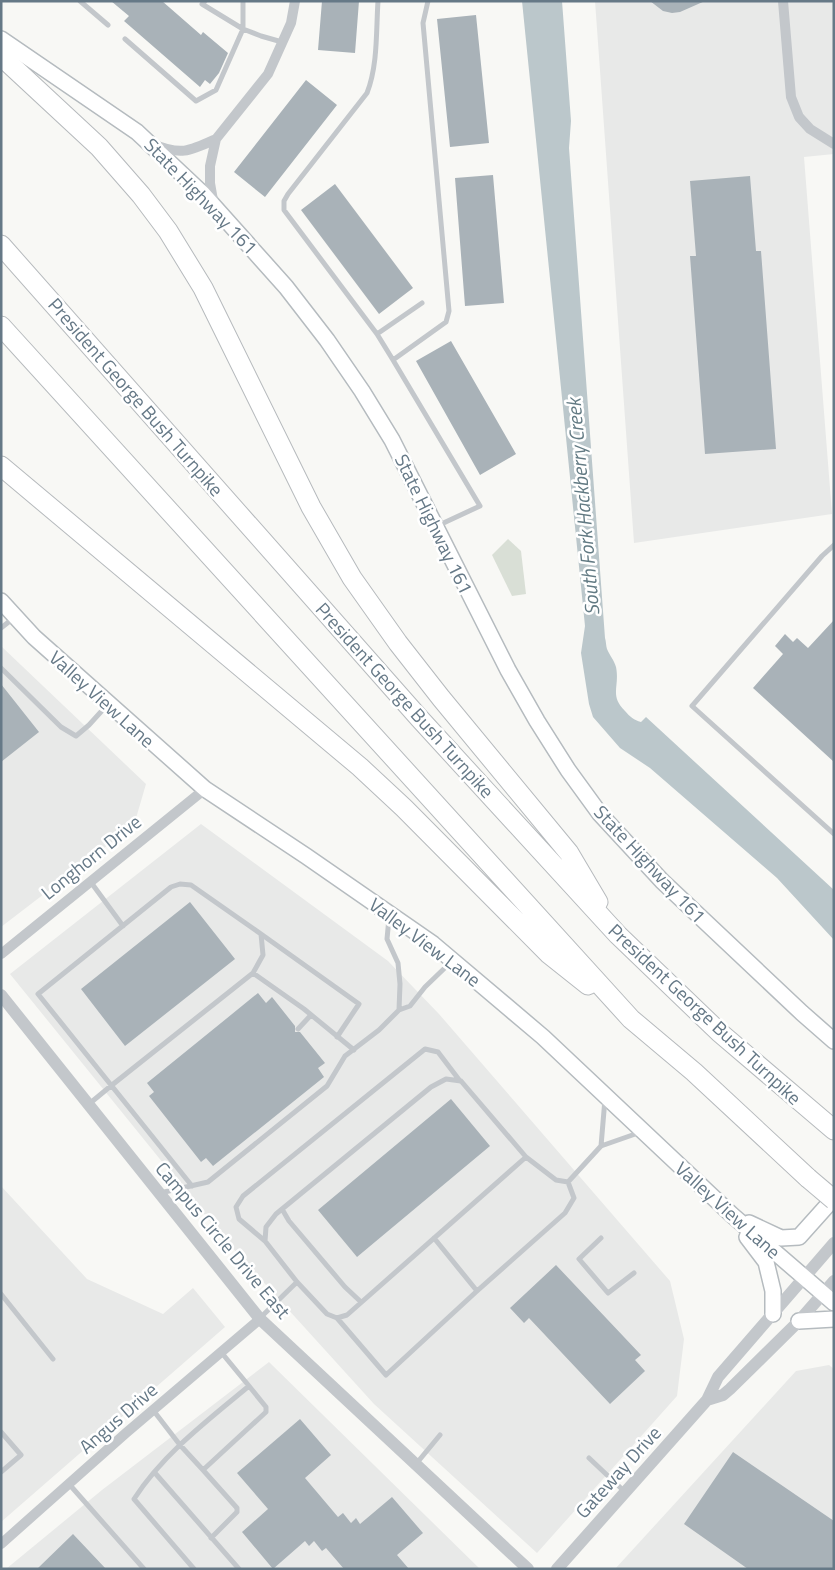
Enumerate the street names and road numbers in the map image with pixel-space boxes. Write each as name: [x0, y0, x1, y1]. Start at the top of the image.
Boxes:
street label: State Highway 161: [138, 131, 265, 261]
street label: President George Bush Turnpike: [42, 291, 231, 502]
street label: State Highway 161: [388, 449, 481, 599]
street label: President George Bush Turnpike: [309, 595, 501, 804]
street label: Valley View Lane: [43, 643, 162, 754]
street label: State Highway 161: [588, 798, 713, 929]
street label: Longhorn Drive: [34, 807, 147, 906]
street label: Valley View Lane: [363, 890, 487, 993]
street label: President George Bush Turnpike: [602, 916, 808, 1111]
street label: Valley View Lane: [669, 1154, 788, 1265]
street label: Campus Circle Drive East: [149, 1155, 298, 1325]
street label: Angus Drive: [72, 1375, 163, 1460]
street label: Gateway Drive: [568, 1419, 667, 1525]

